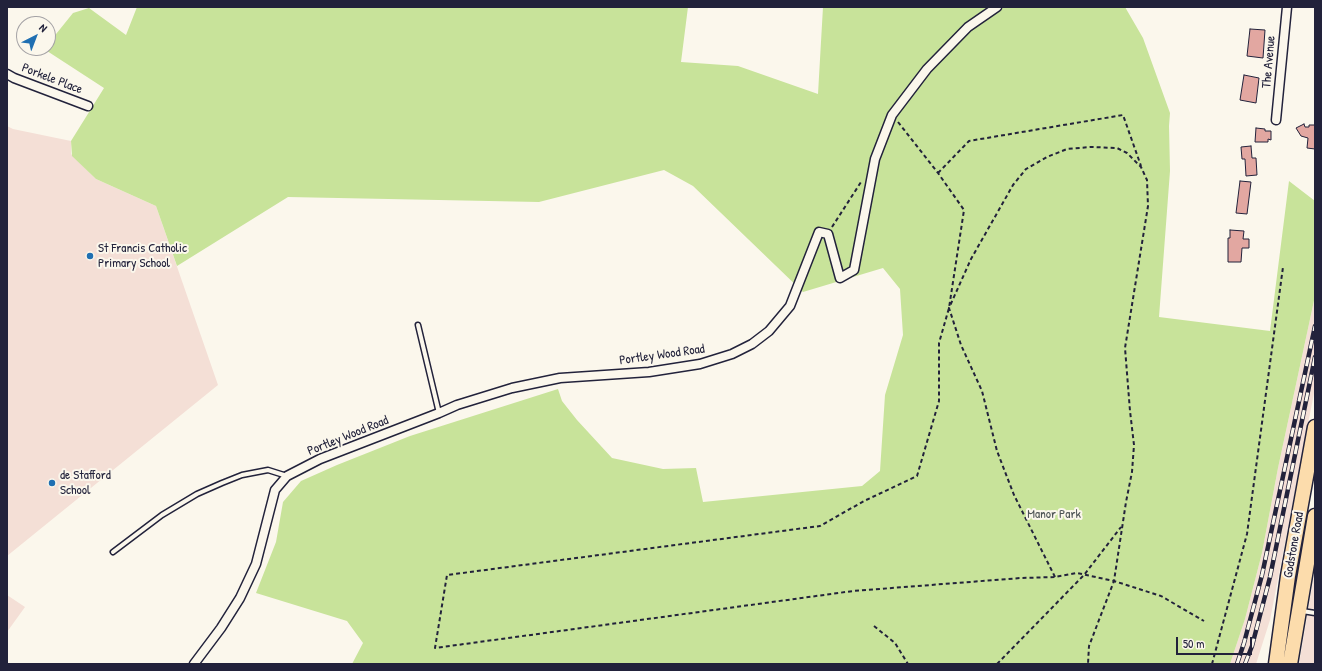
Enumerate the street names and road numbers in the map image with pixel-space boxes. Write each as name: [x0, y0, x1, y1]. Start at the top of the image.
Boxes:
street label: The Avenue: [1259, 35, 1279, 89]
street label: Porkele Place: [19, 60, 85, 98]
street label: Portley Wood Road: [618, 341, 706, 369]
street label: Portley Wood Road: [305, 413, 391, 459]
street label: Godstone Road: [1281, 511, 1307, 579]

